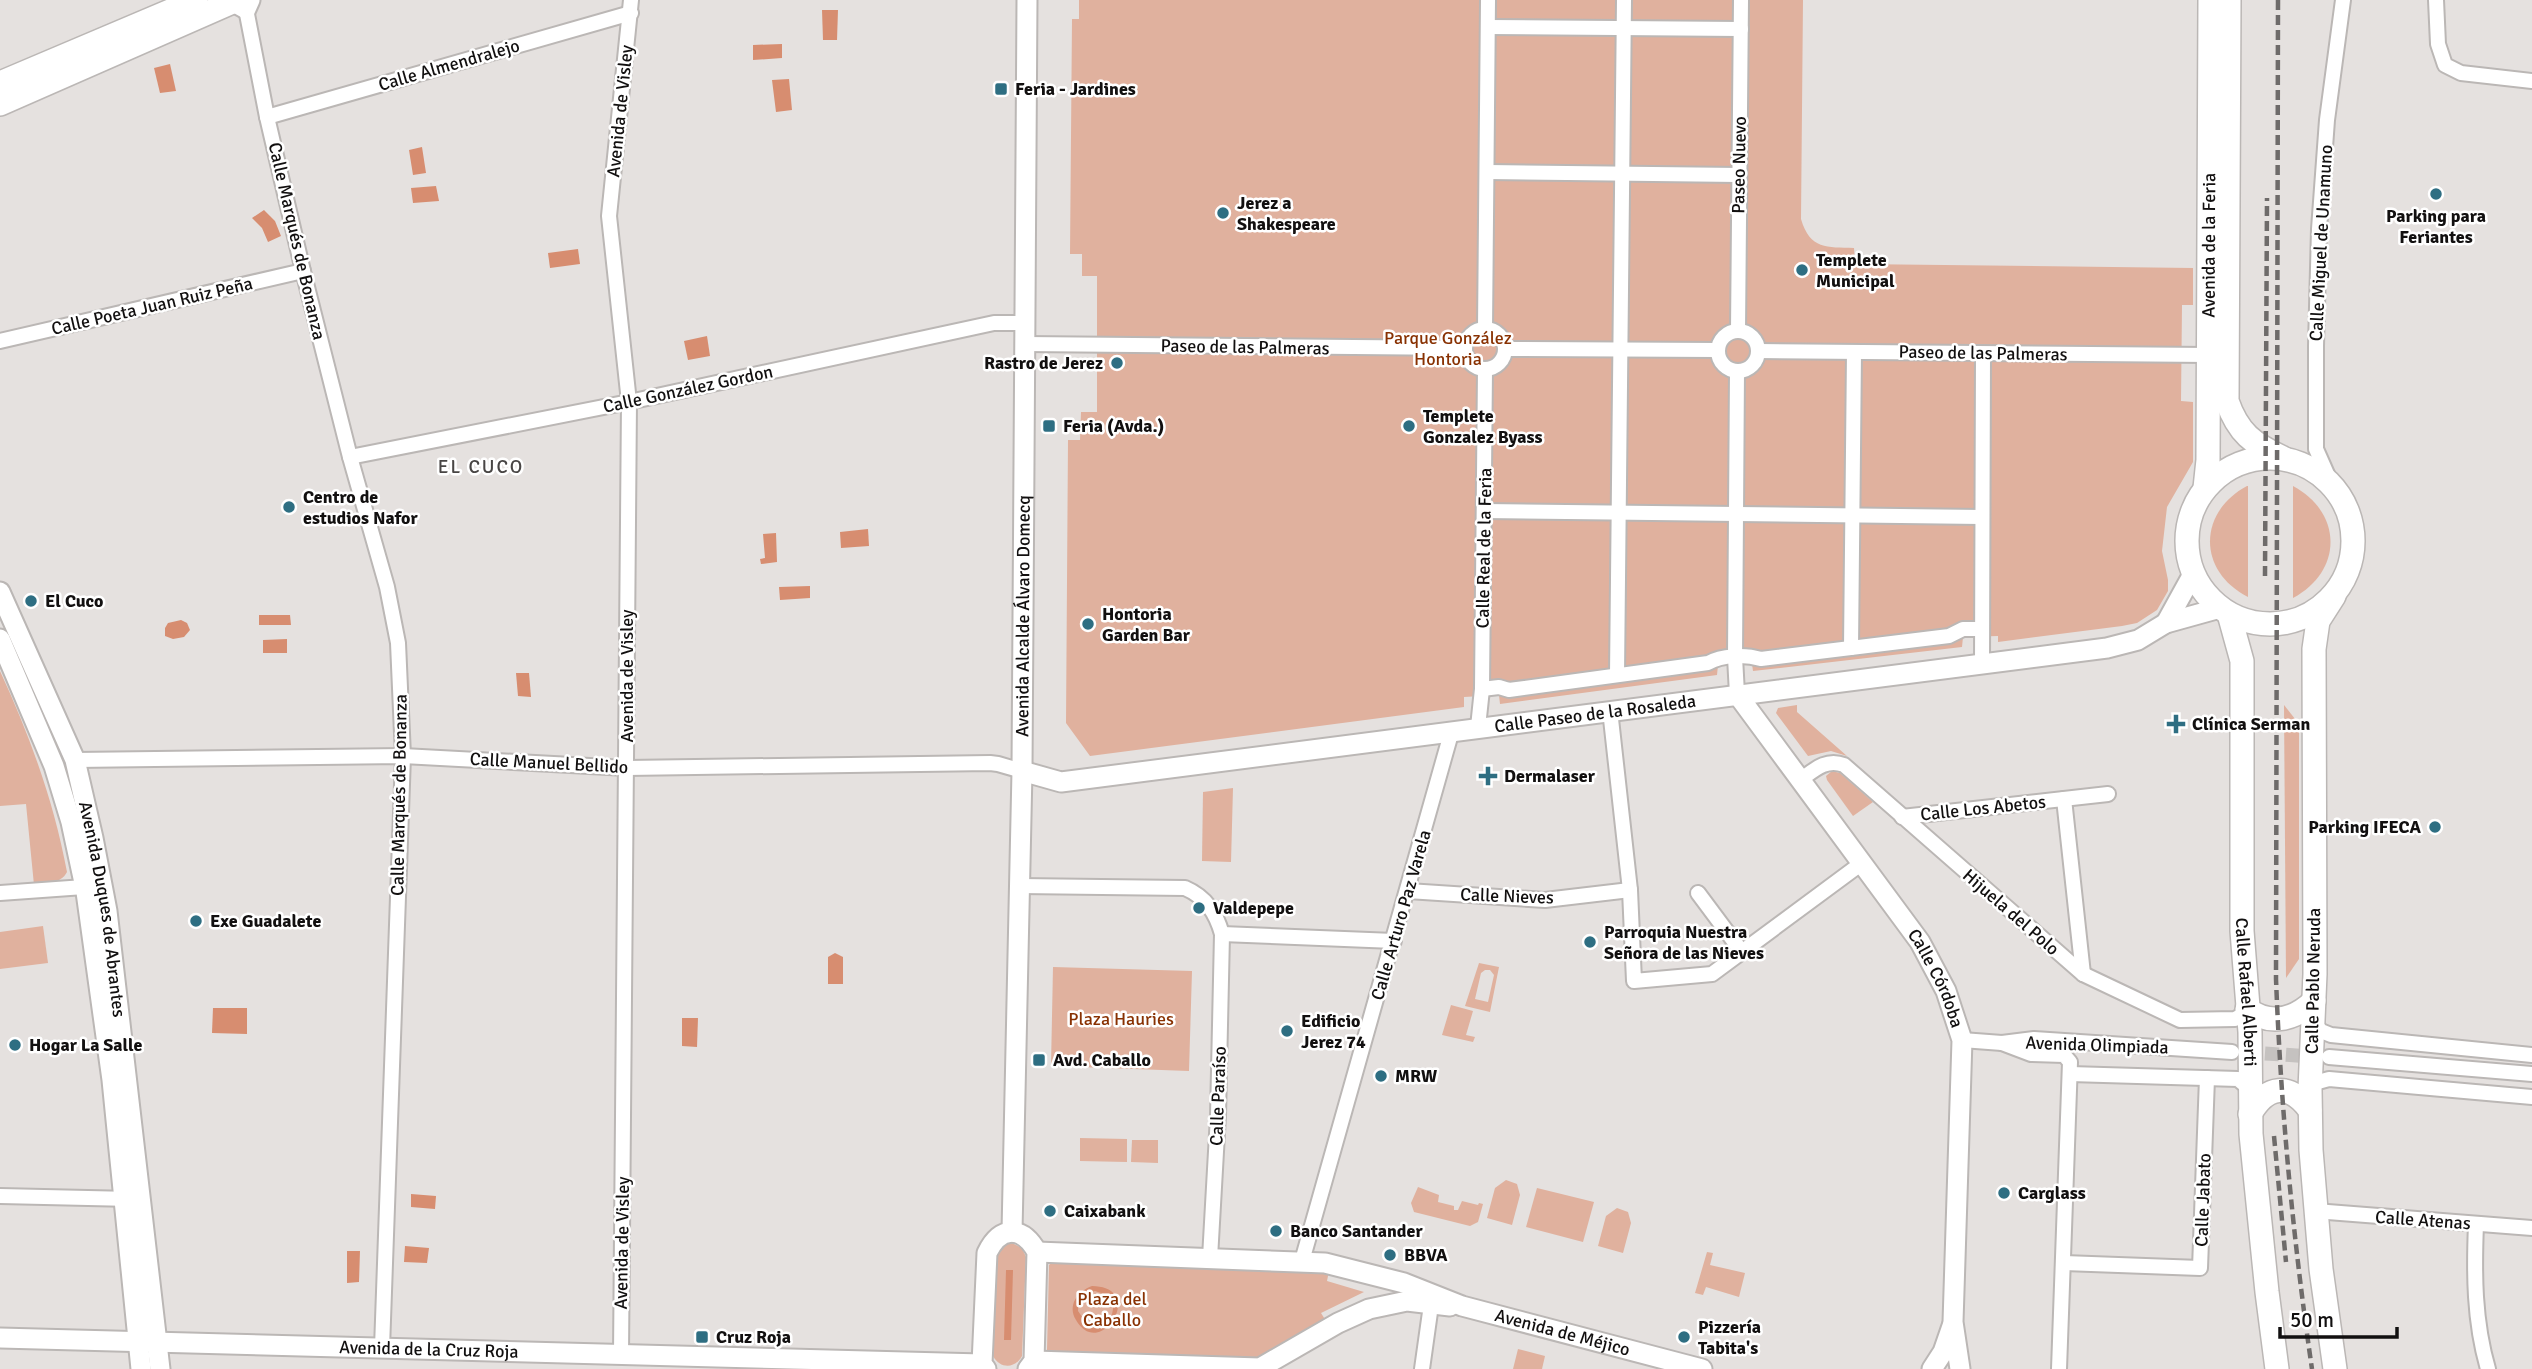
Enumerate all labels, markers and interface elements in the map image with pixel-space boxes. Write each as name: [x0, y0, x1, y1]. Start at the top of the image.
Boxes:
street label: Calle Almendralejo: [376, 34, 522, 96]
street label: Avenida de Visley: [602, 43, 638, 178]
place label: Feria - Jardines: [1015, 78, 1136, 100]
marker: Feria - Jardines: [993, 81, 1009, 97]
street label: Paseo Nuevo: [1727, 116, 1751, 214]
street label: Calle Marqués de Bonanza: [264, 140, 330, 342]
street label: Calle Miguel de Unamuno: [2305, 144, 2337, 342]
street label: Avenida de la Feria: [2198, 173, 2220, 318]
marker: Parking para Feriantes: [2428, 186, 2444, 202]
place label: Jerez a Shakespeare: [1237, 192, 1336, 235]
marker: Jerez a Shakespeare: [1215, 205, 1231, 221]
place label: Parking para Feriantes: [2386, 205, 2486, 248]
place label: Templete Municipal: [1816, 249, 1895, 292]
marker: Templete Municipal: [1794, 262, 1810, 278]
street label: Calle Poeta Juan Ruiz Peña: [49, 272, 255, 340]
park label: Parque González Hontoria: [1384, 327, 1512, 370]
street label: Paseo de las Palmeras: [1160, 335, 1330, 359]
street label: Paseo de las Palmeras: [1898, 341, 2068, 365]
place label: Rastro de Jerez: [984, 352, 1103, 374]
marker: Rastro de Jerez: [1109, 355, 1125, 371]
street label: Calle González Gordon: [601, 360, 775, 418]
place label: Templete Gonzalez Byass: [1423, 405, 1542, 448]
place label: Feria (Avda.): [1063, 415, 1164, 437]
marker: Feria (Avda.): [1041, 418, 1057, 434]
marker: Templete Gonzalez Byass: [1401, 418, 1417, 434]
district label: EL CUCO: [438, 455, 524, 479]
street label: Calle Real de la Feria: [1472, 467, 1496, 629]
place label: Centro de estudios Nafor: [303, 486, 418, 529]
street label: Avenida Alcalde Álvaro Domecq: [1011, 495, 1035, 737]
marker: Centro de estudios Nafor: [281, 499, 297, 515]
place label: El Cuco: [45, 590, 103, 612]
marker: El Cuco: [23, 593, 39, 609]
place label: Hontoria Garden Bar: [1102, 603, 1191, 646]
street label: Avenida de Visley: [616, 609, 638, 742]
marker: Hontoria Garden Bar: [1080, 616, 1096, 632]
street label: Calle Paseo de la Rosaleda: [1493, 690, 1697, 737]
street label: Calle Marqués de Bonanza: [386, 694, 412, 896]
place label: Clínica Serman: [2192, 713, 2311, 735]
marker: Clínica Serman: [2166, 714, 2186, 734]
street label: Calle Manuel Bellido: [469, 748, 629, 778]
place label: Dermalaser: [1504, 765, 1596, 787]
marker: Dermalaser: [1478, 766, 1498, 786]
street label: Calle Los Abetos: [1919, 790, 2047, 826]
street label: Avenida Duques de Abrantes: [74, 799, 130, 1018]
place label: Parking IFECA: [2308, 816, 2422, 838]
marker: Parking IFECA: [2427, 819, 2443, 835]
street label: Calle Arturo Paz Varela: [1366, 827, 1436, 1003]
street label: Hijuela del Polo: [1958, 864, 2064, 960]
street label: Calle Nieves: [1460, 883, 1554, 909]
place label: Valdepepe: [1213, 897, 1294, 919]
marker: Valdepepe: [1191, 900, 1207, 916]
street label: Calle Pablo Neruda: [2301, 908, 2325, 1054]
place label: Exe Guadalete: [210, 910, 321, 932]
marker: Exe Guadalete: [188, 913, 204, 929]
street label: Calle Rafael Alberti: [2231, 918, 2261, 1067]
place label: Parroquia Nuestra Señora de las Nieves: [1604, 921, 1764, 964]
street label: Calle Córdoba: [1903, 924, 1968, 1030]
marker: Parroquia Nuestra Señora de las Nieves: [1582, 934, 1598, 950]
park label: Plaza Hauries: [1068, 1008, 1174, 1030]
place label: Edificio Jerez 74: [1301, 1010, 1366, 1053]
marker: Edificio Jerez 74: [1279, 1023, 1295, 1039]
street label: Avenida Olimpiada: [2025, 1032, 2169, 1058]
place label: Hogar La Salle: [29, 1034, 143, 1056]
marker: Hogar La Salle: [7, 1037, 23, 1053]
street label: Calle Paraíso: [1205, 1046, 1231, 1146]
place label: Avd. Caballo: [1053, 1049, 1151, 1071]
marker: Avd. Caballo: [1031, 1052, 1047, 1068]
place label: MRW: [1395, 1065, 1437, 1087]
marker: MRW: [1373, 1068, 1389, 1084]
street label: Calle Jabato: [2190, 1153, 2216, 1247]
street label: Avenida de Visley: [610, 1176, 634, 1310]
place label: Carglass: [2018, 1182, 2086, 1204]
marker: Carglass: [1996, 1185, 2012, 1201]
place label: Caixabank: [1064, 1200, 1146, 1222]
marker: Caixabank: [1042, 1203, 1058, 1219]
street label: Calle Atenas: [2374, 1206, 2472, 1234]
place label: Banco Santander: [1290, 1220, 1423, 1242]
marker: Banco Santander: [1268, 1223, 1284, 1239]
place label: BBVA: [1404, 1244, 1448, 1266]
marker: BBVA: [1382, 1247, 1398, 1263]
park label: Plaza del Caballo: [1077, 1288, 1147, 1331]
scale bar: [2280, 1296, 2397, 1340]
street label: Avenida de Méjico: [1493, 1304, 1632, 1361]
text: 50 m: [2290, 1307, 2334, 1333]
place label: Pizzería Tabita's: [1698, 1316, 1761, 1359]
place label: Cruz Roja: [716, 1326, 791, 1348]
marker: Cruz Roja: [694, 1329, 710, 1345]
marker: Pizzería Tabita's: [1676, 1329, 1692, 1345]
street label: Avenida de la Cruz Roja: [339, 1336, 519, 1363]

